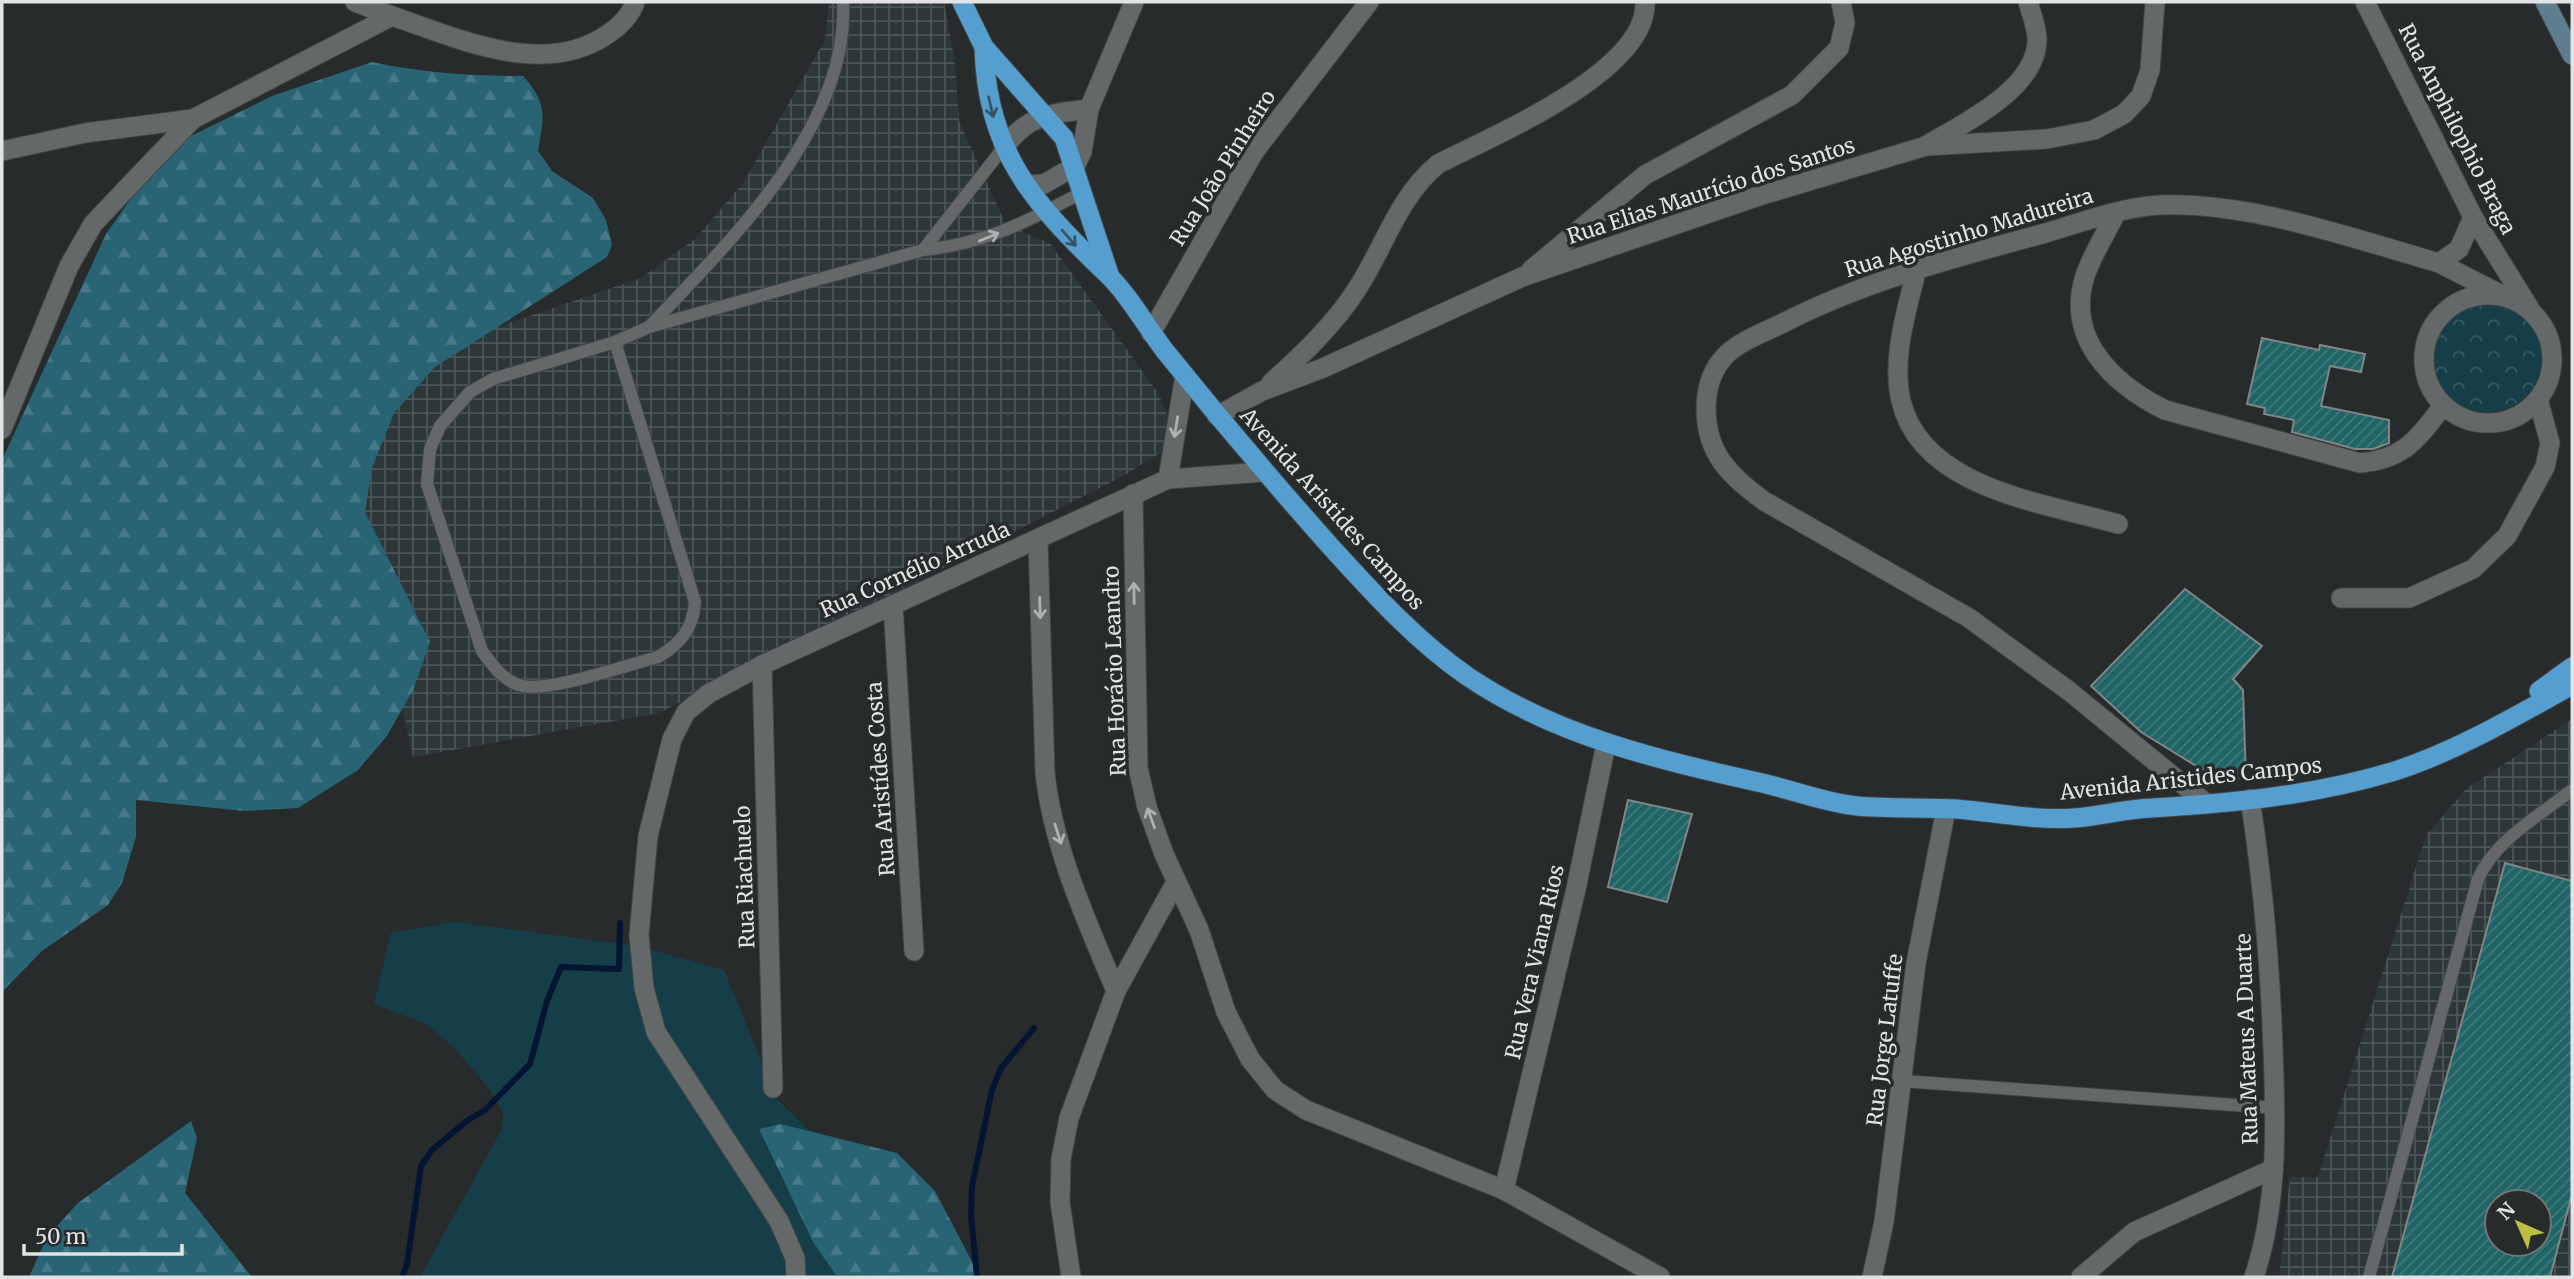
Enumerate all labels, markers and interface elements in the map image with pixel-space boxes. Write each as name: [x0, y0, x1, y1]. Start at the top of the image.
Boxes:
street label: Rua Anphilophio Braga: [2393, 19, 2522, 239]
street label: Rua João Pinheiro: [1164, 85, 1281, 251]
one-way arrow: [984, 95, 998, 118]
street label: Rua Elias Maurício dos Santos: [1564, 131, 1858, 250]
street label: Rua Agostinho Madureira: [1841, 182, 2096, 283]
one-way arrow: [1060, 229, 1077, 246]
one-way arrow: [978, 230, 999, 243]
street label: Avenida Aristides Campos: [1234, 401, 1430, 616]
one-way arrow: [1169, 415, 1182, 438]
street label: Rua Cornélio Arruda: [816, 515, 1014, 624]
street label: Rua Horácio Leandro: [1097, 565, 1132, 777]
one-way arrow: [1127, 582, 1141, 605]
one-way arrow: [1033, 596, 1047, 619]
street label: Rua Aristídes Costa: [860, 681, 901, 877]
street label: Avenida Aristides Campos: [2058, 751, 2323, 806]
street label: Rua Riachuelo: [729, 805, 760, 949]
one-way arrow: [1144, 808, 1156, 830]
one-way arrow: [1053, 822, 1065, 844]
street label: Rua Vera Viana Rios: [1499, 862, 1570, 1062]
street label: Rua Mateus A Duarte: [2229, 933, 2264, 1145]
street label: Rua Jorge Latuffe: [1861, 952, 1908, 1128]
north arrow: [2483, 1188, 2553, 1258]
text: N: [2492, 1197, 2520, 1225]
scale bar: [24, 1212, 182, 1256]
text: 50 m: [35, 1223, 86, 1250]

